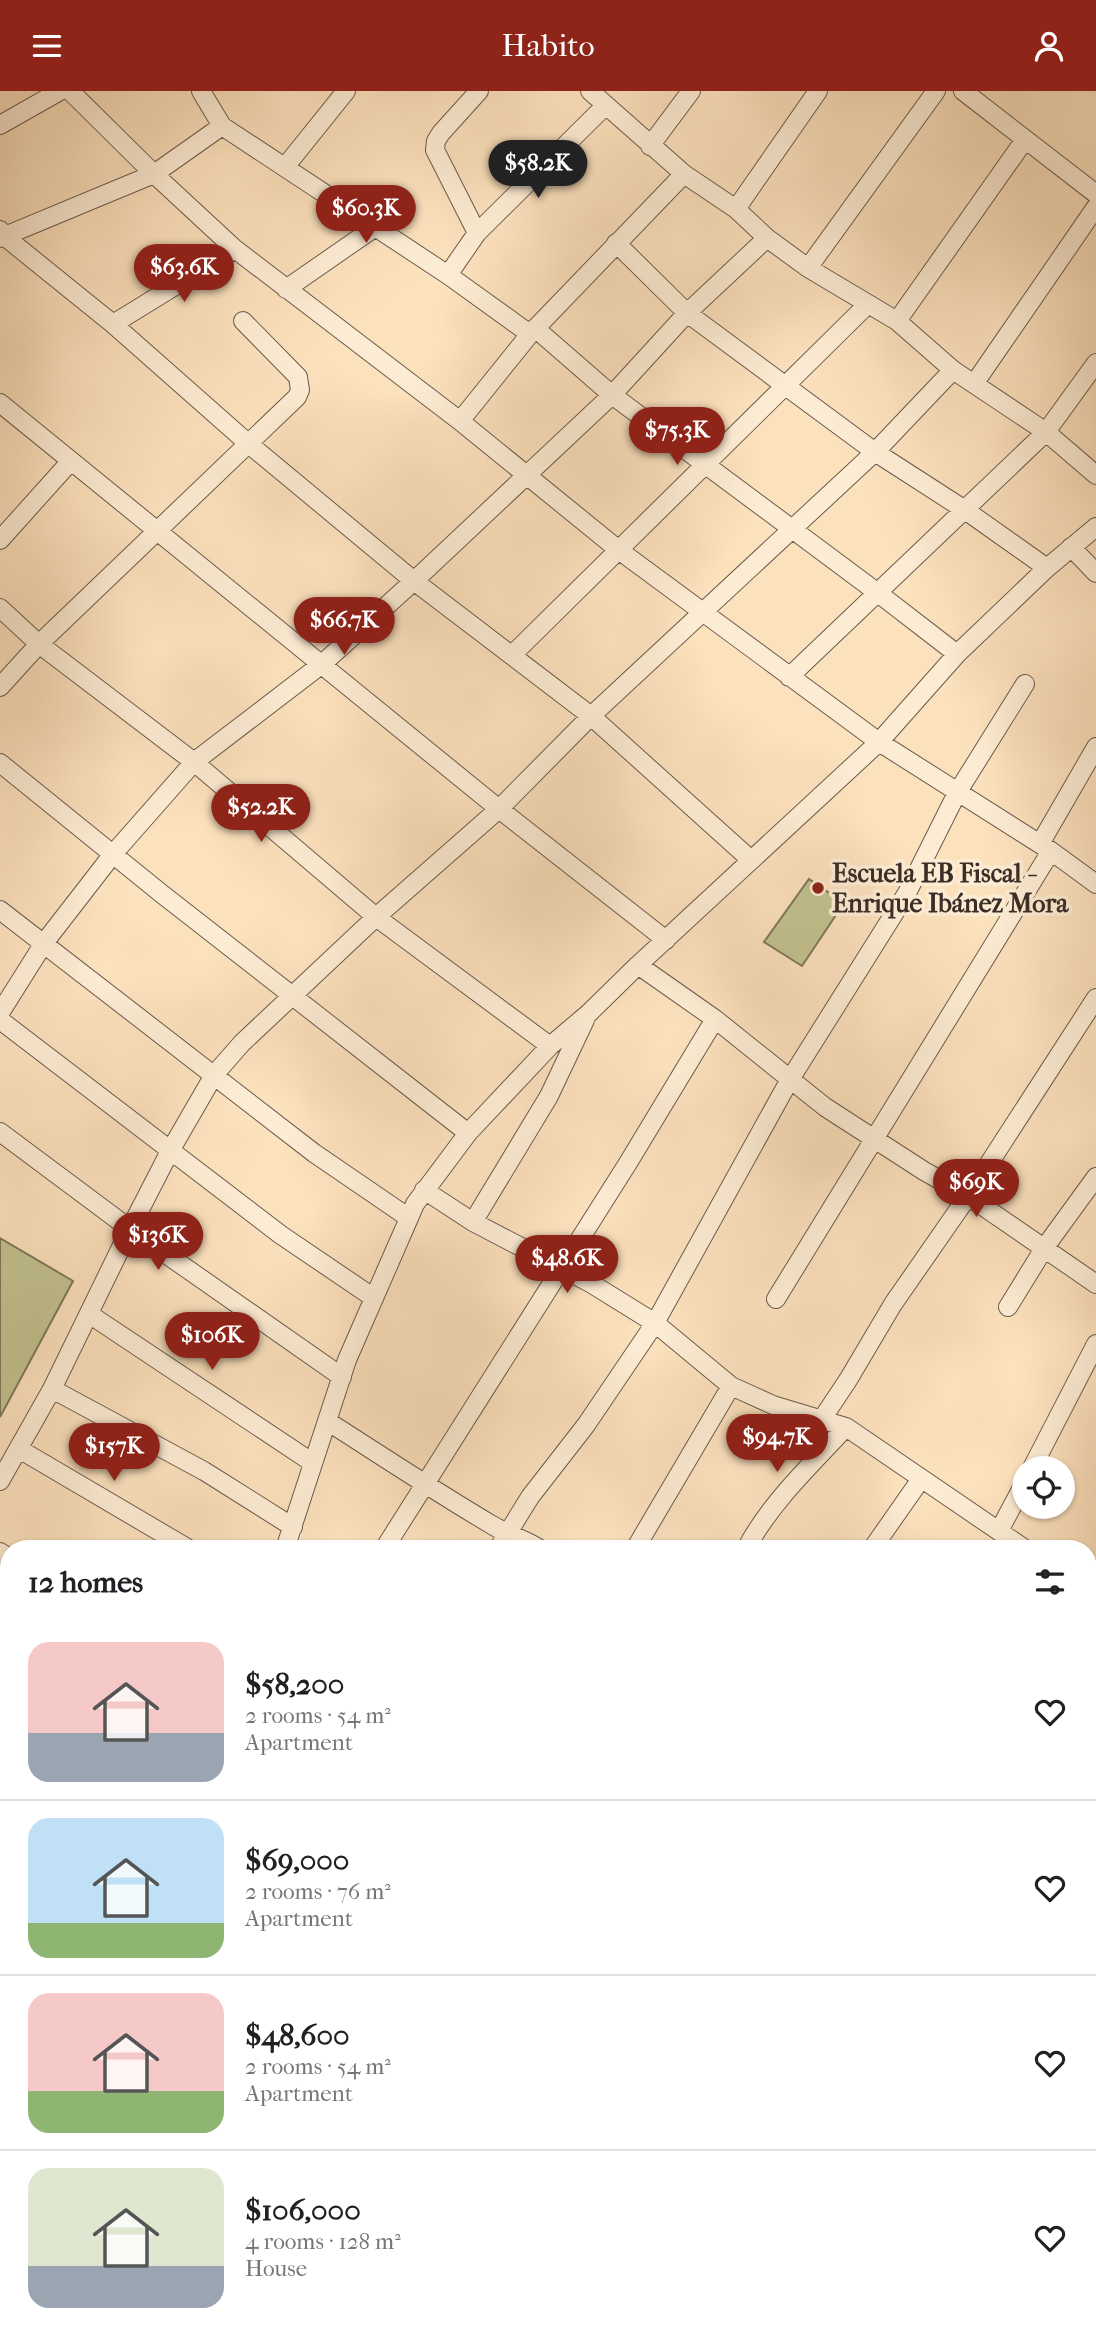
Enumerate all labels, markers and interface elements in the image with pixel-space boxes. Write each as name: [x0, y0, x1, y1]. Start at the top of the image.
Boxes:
icon: menu: [28, 27, 66, 65]
text: Habito: [501, 27, 595, 64]
icon: person: [1030, 27, 1068, 65]
pin: $58.2K: [481, 141, 595, 200]
text: $58.2K: [504, 149, 572, 176]
pin: $60.3K: [309, 185, 423, 245]
text: $60.3K: [332, 194, 400, 221]
pin: $63.6K: [127, 245, 241, 304]
text: $63.6K: [150, 253, 218, 280]
pin: $75.3K: [620, 407, 734, 467]
text: $75.3K: [645, 416, 709, 443]
pin: $66.7K: [287, 597, 401, 657]
text: $66.7K: [310, 606, 378, 633]
pin: $52.2K: [204, 785, 318, 844]
text: $52.2K: [227, 793, 295, 820]
place label: Escuela EB Fiscal - Enrique Ibánez Mora: [832, 858, 1069, 919]
marker: Escuela EB Fiscal - Enrique Ibánez Mora: [810, 880, 826, 896]
pin: $69K: [935, 1159, 1017, 1219]
text: $69K: [949, 1168, 1003, 1195]
pin: $136K: [109, 1213, 207, 1272]
text: $136K: [128, 1221, 188, 1248]
pin: $48.6K: [510, 1235, 624, 1295]
text: $48.6K: [531, 1244, 603, 1271]
pin: $106K: [163, 1313, 261, 1372]
text: $106K: [181, 1321, 243, 1348]
pin: $94.7K: [720, 1415, 834, 1474]
pin: $157K: [65, 1423, 163, 1483]
text: $94.7K: [742, 1423, 812, 1450]
text: $157K: [85, 1432, 143, 1459]
map controls: [1012, 1456, 1075, 1519]
button: locate: [1012, 1456, 1075, 1519]
icon: filters: [1031, 1563, 1069, 1601]
text: 12 homes: [28, 1565, 143, 1600]
text: $58,200: [245, 1667, 344, 1702]
icon: home: [84, 1670, 168, 1754]
icon: heart: [1031, 1693, 1069, 1731]
text: 2 rooms · 54 m²: [245, 1702, 391, 1729]
text: Apartment: [245, 1729, 353, 1756]
text: $69,000: [245, 1843, 349, 1878]
icon: home: [84, 1846, 168, 1930]
icon: heart: [1031, 1869, 1069, 1907]
text: 2 rooms · 76 m²: [245, 1878, 391, 1905]
text: Apartment: [245, 1905, 353, 1932]
text: $48,600: [245, 2018, 350, 2053]
icon: home: [84, 2021, 168, 2105]
icon: heart: [1031, 2044, 1069, 2082]
text: 2 rooms · 54 m²: [245, 2053, 391, 2080]
text: Apartment: [245, 2080, 353, 2107]
text: $106,000: [245, 2193, 361, 2228]
icon: home: [84, 2196, 168, 2280]
icon: heart: [1031, 2219, 1069, 2257]
text: 4 rooms · 128 m²: [245, 2228, 401, 2255]
text: House: [245, 2255, 307, 2282]

